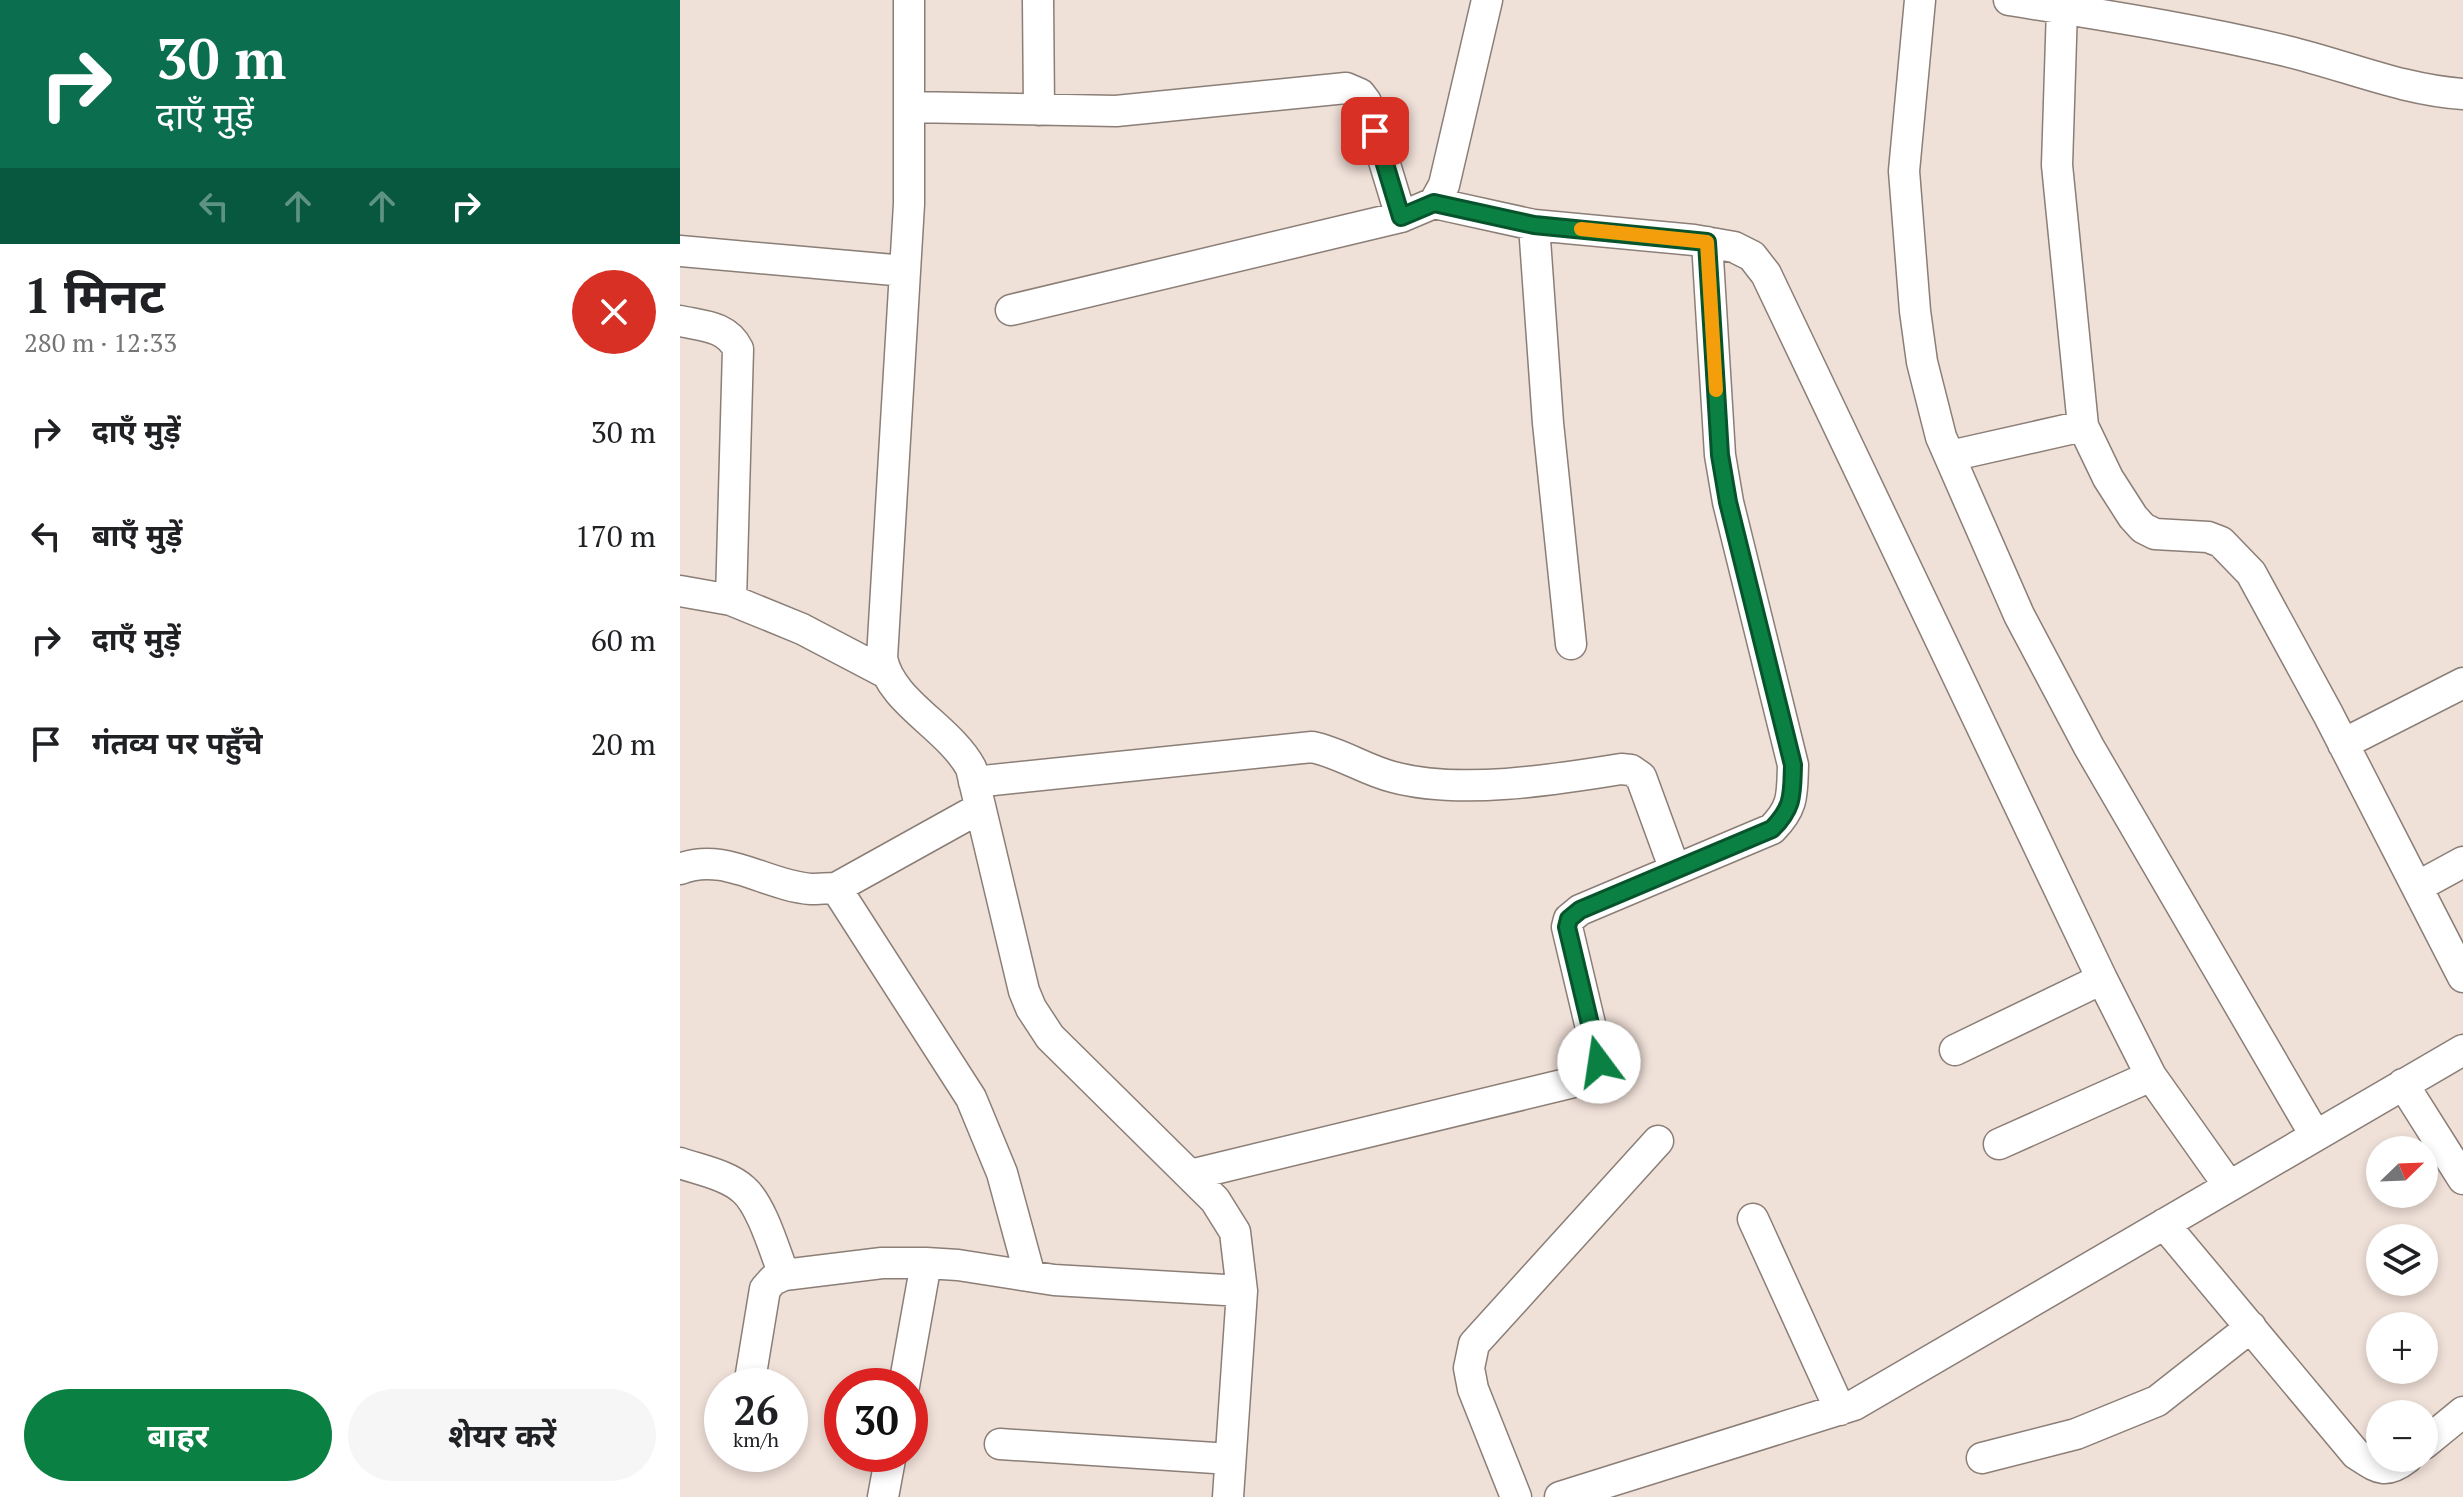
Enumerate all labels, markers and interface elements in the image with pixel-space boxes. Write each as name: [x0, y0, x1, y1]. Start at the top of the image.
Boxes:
text: 30 m: [156, 21, 286, 95]
icon: right: [24, 32, 128, 136]
text: दाएँ मुड़ें: [156, 92, 254, 139]
pin: [1341, 97, 1409, 165]
icon: arrive: [1353, 109, 1397, 153]
icon: left: [192, 184, 236, 228]
icon: ahead: [276, 184, 320, 228]
icon: ahead: [360, 184, 404, 228]
icon: right: [444, 184, 488, 228]
text: 1 मिनट: [24, 263, 165, 327]
button: close: [572, 270, 656, 354]
text: 280 m · 12:33: [24, 325, 177, 359]
icon: right: [24, 410, 68, 454]
text: दाएँ मुड़ें: [92, 411, 181, 451]
text: 30 m: [591, 412, 656, 452]
icon: left: [24, 514, 68, 558]
text: बाएँ मुड़ें: [92, 515, 182, 555]
text: 170 m: [575, 516, 656, 556]
icon: right: [24, 618, 68, 662]
text: दाएँ मुड़ें: [92, 619, 181, 659]
text: 60 m: [591, 620, 656, 660]
icon: arrive: [24, 722, 68, 766]
text: गंतव्य पर पहुँचे: [92, 723, 262, 763]
text: 20 m: [591, 724, 656, 764]
position arrow: [1557, 1020, 1641, 1104]
north arrow: [2366, 1136, 2438, 1208]
map controls: [2366, 1136, 2438, 1472]
button: layers: [2366, 1224, 2438, 1296]
button: +: [2366, 1312, 2438, 1384]
speed limit sign: 30: [824, 1368, 928, 1472]
text: 26: [733, 1383, 779, 1436]
button: बाहर: [24, 1389, 332, 1481]
button: शेयर करें: [348, 1389, 656, 1481]
button: −: [2366, 1400, 2438, 1472]
text: km/h: [733, 1426, 779, 1453]

